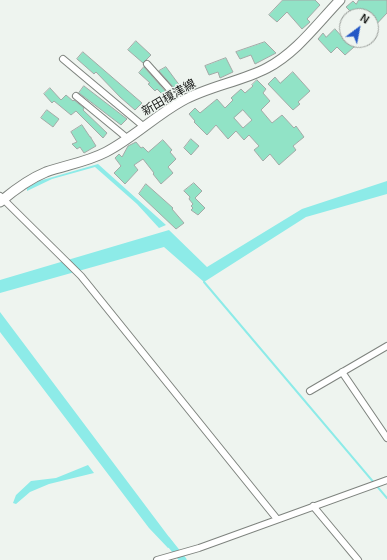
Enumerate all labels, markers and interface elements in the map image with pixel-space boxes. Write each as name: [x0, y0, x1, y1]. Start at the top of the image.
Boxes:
north arrow: [339, 8, 379, 48]
text: N: [358, 11, 371, 26]
street label: 新田榎津線: [139, 77, 199, 119]

